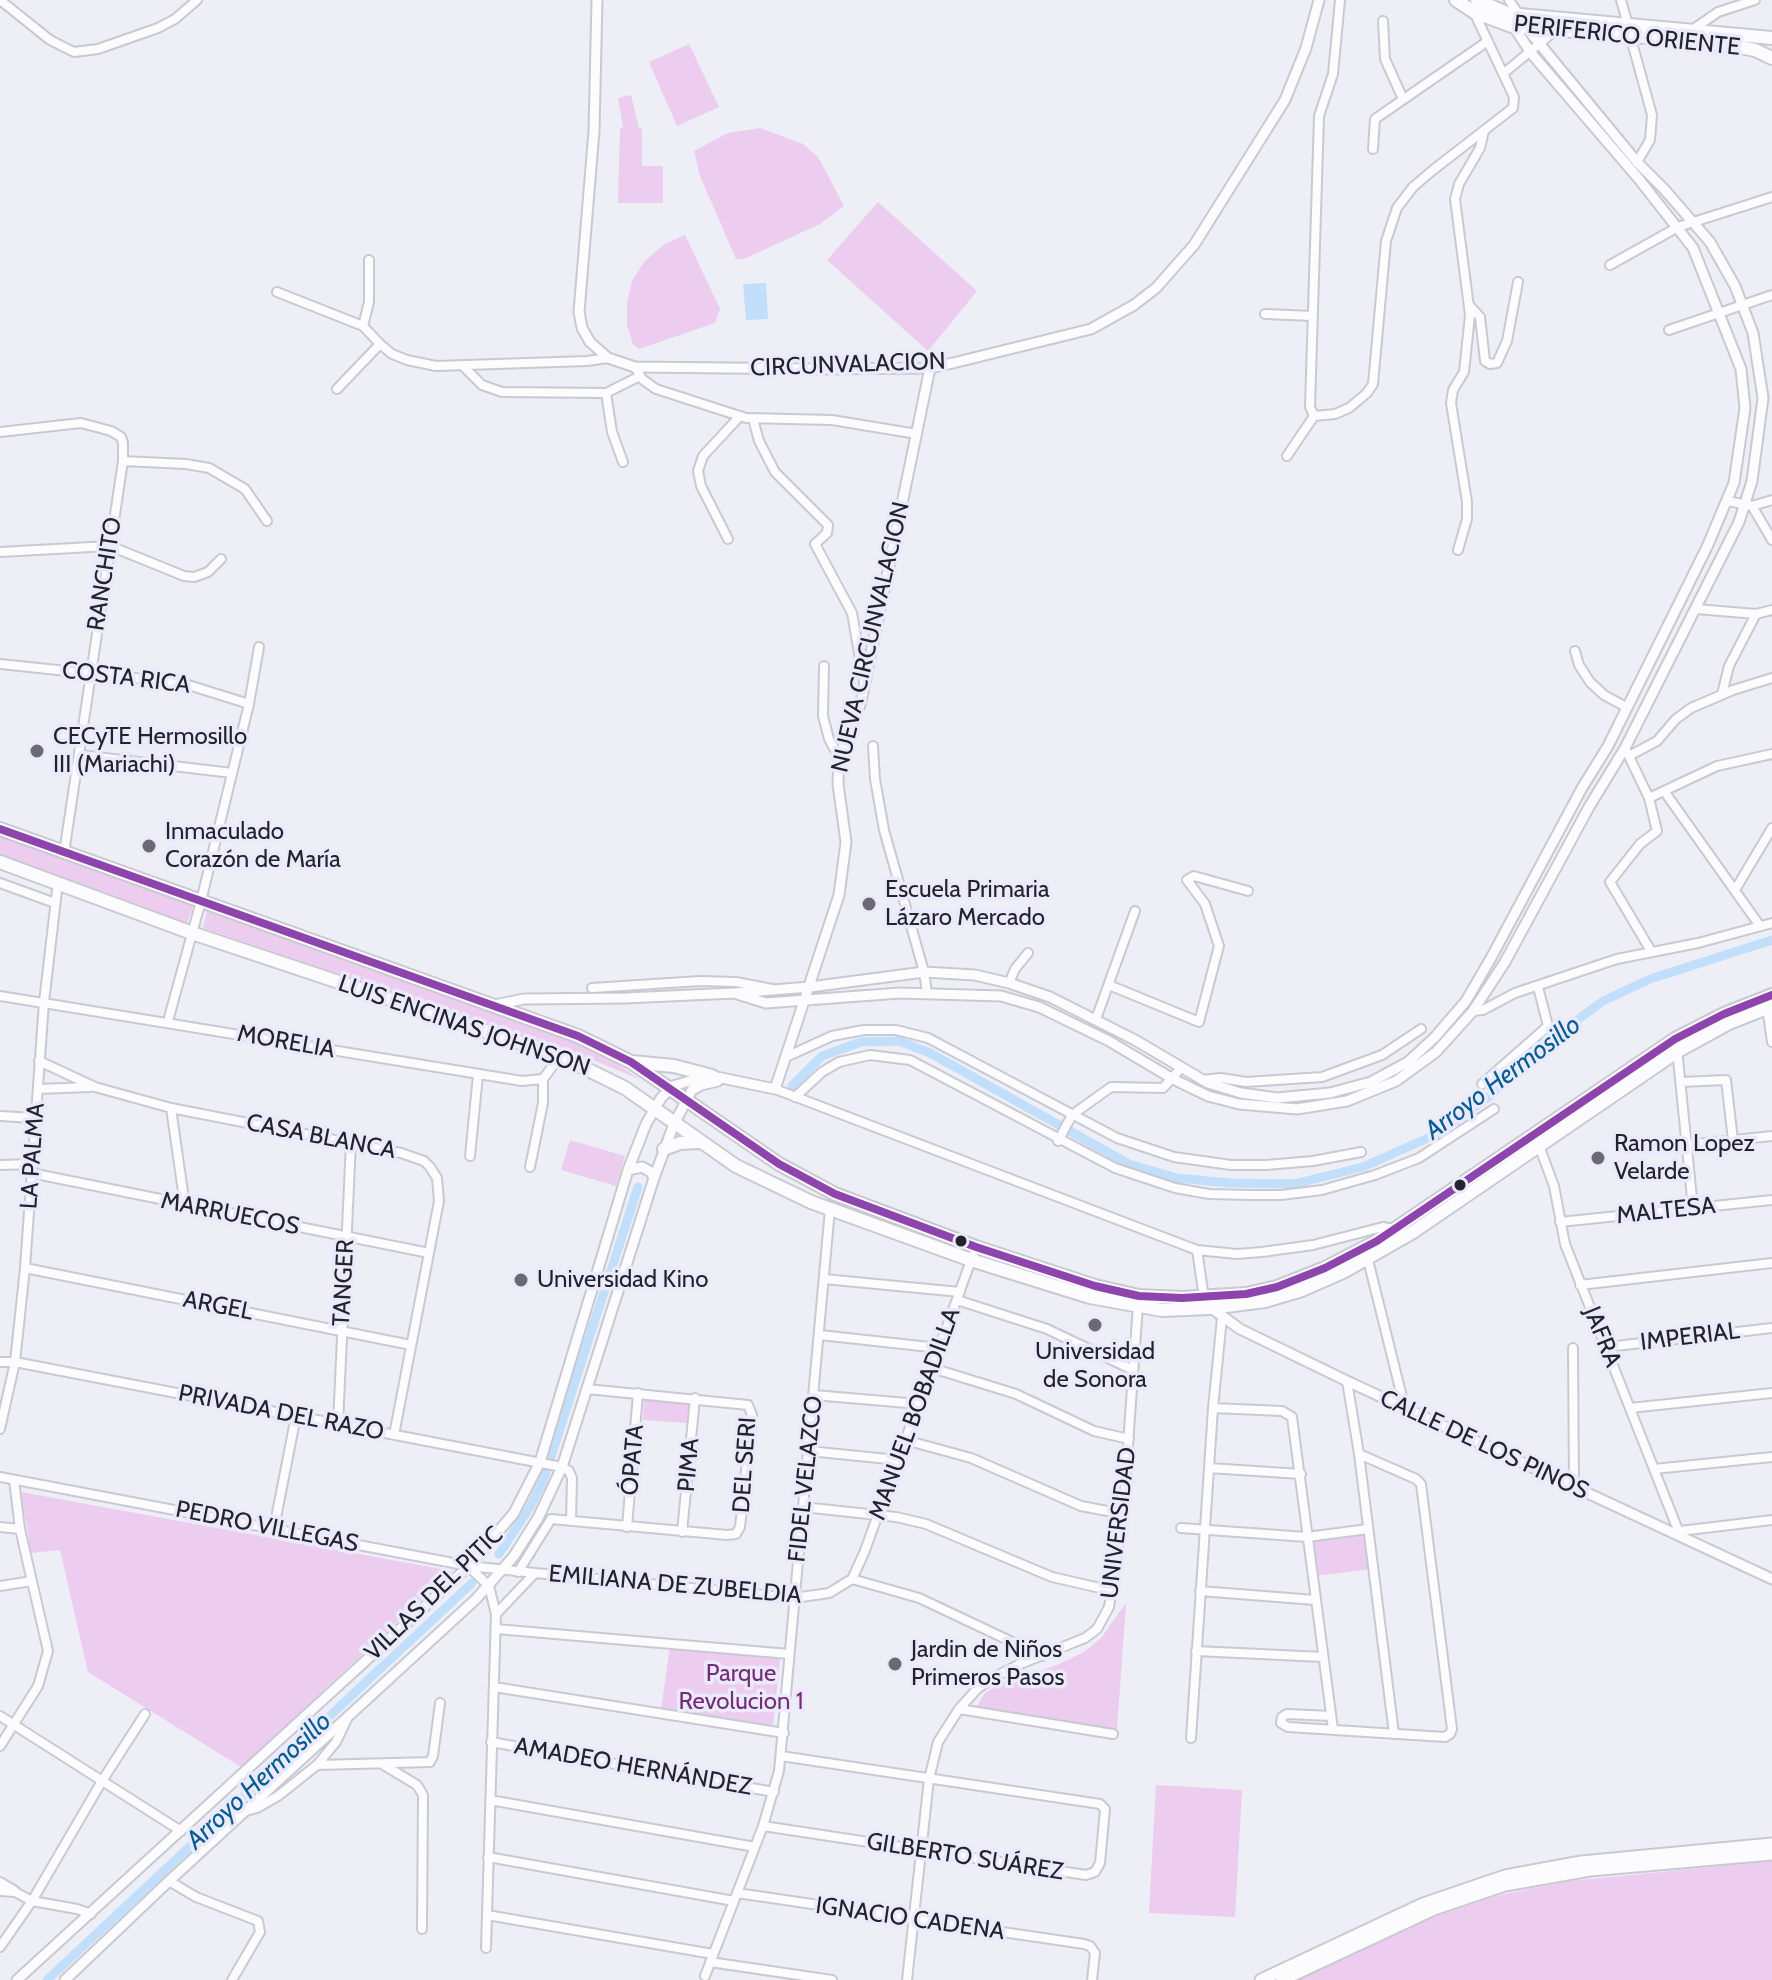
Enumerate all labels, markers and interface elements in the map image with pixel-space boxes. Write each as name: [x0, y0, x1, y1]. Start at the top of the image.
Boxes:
street label: PERIFERICO ORIENTE: [1512, 10, 1742, 62]
street label: CIRCUNVALACION: [750, 347, 946, 383]
street label: NUEVA CIRCUNVALACION: [826, 499, 916, 775]
street label: RANCHITO: [82, 515, 128, 633]
street label: COSTA RICA: [60, 656, 192, 700]
place label: CECyTE Hermosillo III (Mariachi): [53, 723, 247, 779]
marker: CECyTE Hermosillo III (Mariachi): [28, 742, 46, 760]
place label: Inmaculado Corazón de María: [165, 818, 341, 874]
marker: Inmaculado Corazón de María: [140, 837, 158, 855]
place label: Escuela Primaria Lázaro Mercado: [885, 876, 1049, 932]
marker: Escuela Primaria Lázaro Mercado: [860, 895, 878, 913]
street label: LUIS ENCINAS JOHNSON: [334, 969, 594, 1083]
water label: Arroyo Hermosillo: [1419, 1009, 1587, 1147]
street label: MORELIA: [235, 1019, 337, 1065]
street label: LA PALMA: [15, 1102, 51, 1210]
street label: CASA BLANCA: [244, 1108, 398, 1166]
place label: Ramon Lopez Velarde: [1614, 1130, 1755, 1186]
marker: Ramon Lopez Velarde: [1589, 1149, 1607, 1167]
unlabelled marker: [1452, 1177, 1468, 1193]
street label: MARRUECOS: [158, 1186, 302, 1242]
street label: MALTESA: [1615, 1191, 1717, 1231]
unlabelled marker: [953, 1233, 969, 1249]
street label: TANGER: [327, 1239, 361, 1327]
place label: Universidad Kino: [537, 1266, 708, 1294]
marker: Universidad Kino: [512, 1271, 530, 1289]
street label: ARGEL: [181, 1285, 255, 1327]
street label: JAFRA: [1577, 1303, 1627, 1371]
street label: MANUEL BOBADILLA: [863, 1304, 967, 1524]
marker: Universidad de Sonora: [1086, 1316, 1104, 1334]
street label: IMPERIAL: [1639, 1317, 1741, 1357]
place label: Universidad de Sonora: [1035, 1338, 1155, 1394]
street label: PRIVADA DEL RAZO: [176, 1379, 386, 1447]
street label: CALLE DE LOS PINOS: [1375, 1384, 1593, 1506]
street label: FIDEL VELAZCO: [783, 1394, 829, 1564]
street label: DEL SERI: [727, 1416, 763, 1514]
street label: ÓPATA: [616, 1423, 650, 1497]
street label: PIMA: [672, 1437, 706, 1493]
street label: UNIVERSIDAD: [1095, 1446, 1143, 1600]
street label: PEDRO VILLEGAS: [173, 1495, 361, 1559]
street label: VILLAS DEL PITIC: [359, 1521, 509, 1667]
street label: EMILIANA DE ZUBELDIA: [547, 1560, 803, 1610]
place label: Jardin de Niños Primeros Pasos: [911, 1636, 1064, 1692]
marker: Jardin de Niños Primeros Pasos: [886, 1655, 904, 1673]
park label: Parque Revolucion 1: [678, 1660, 804, 1716]
water label: Arroyo Hermosillo: [180, 1706, 338, 1856]
street label: AMADEO HERNÁNDEZ: [512, 1732, 754, 1802]
street label: GILBERTO SUÁREZ: [865, 1827, 1065, 1887]
street label: IGNACIO CADENA: [814, 1891, 1006, 1947]

